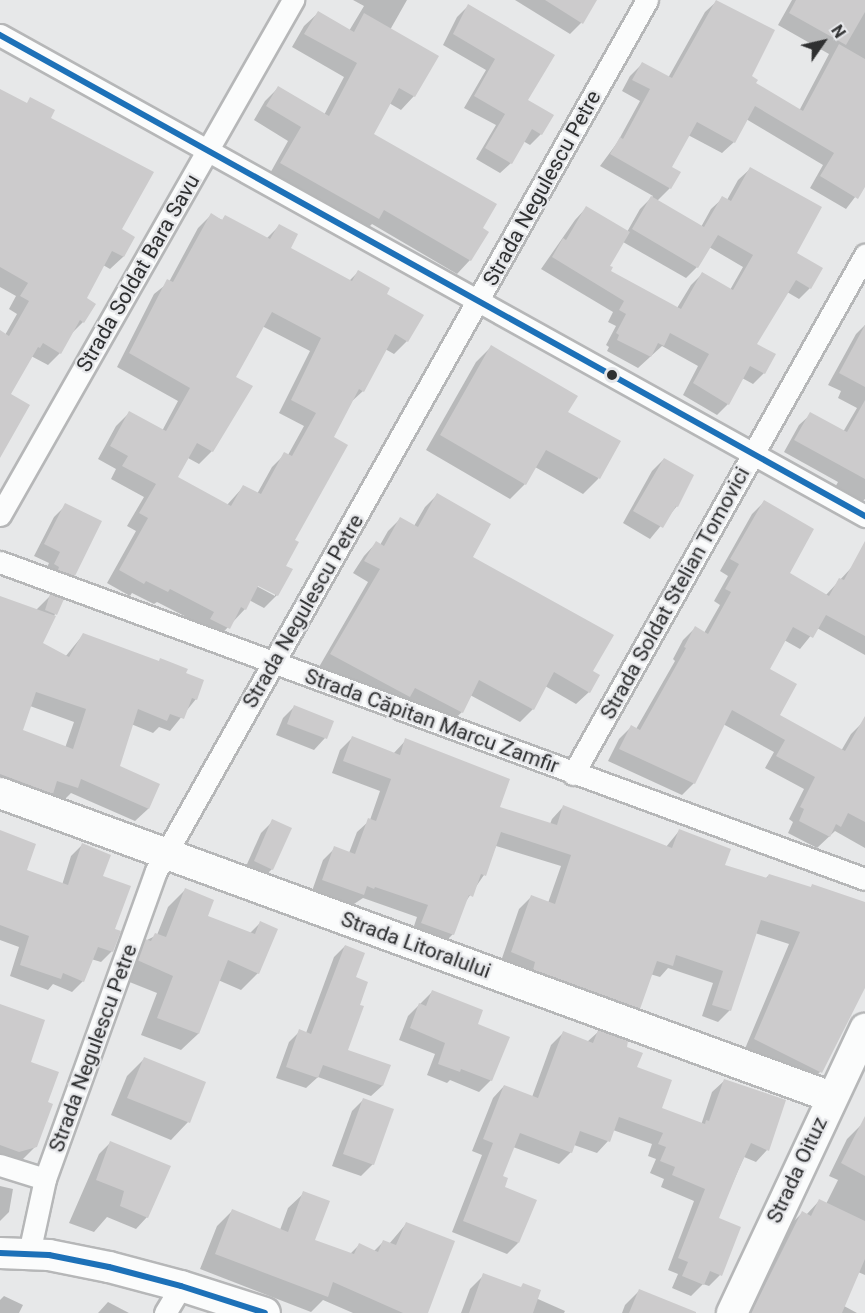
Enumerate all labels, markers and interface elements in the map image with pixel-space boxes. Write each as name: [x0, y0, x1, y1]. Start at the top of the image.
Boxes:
north arrow: [793, 12, 853, 72]
text: N: [827, 22, 849, 42]
street label: Strada Negulescu Petre: [478, 86, 606, 290]
street label: Strada Soldat Bara Savu: [71, 170, 205, 376]
unlabelled marker: [606, 369, 618, 381]
street label: Strada Soldat Stelian Tomovici: [595, 462, 755, 724]
street label: Strada Negulescu Petre: [237, 510, 369, 712]
street label: Strada Căpitan Marcu Zamfir: [301, 663, 563, 779]
street label: Strada Litoralului: [338, 906, 494, 984]
street label: Strada Negulescu Petre: [44, 941, 142, 1155]
street label: Strada Oituz: [761, 1113, 833, 1227]

